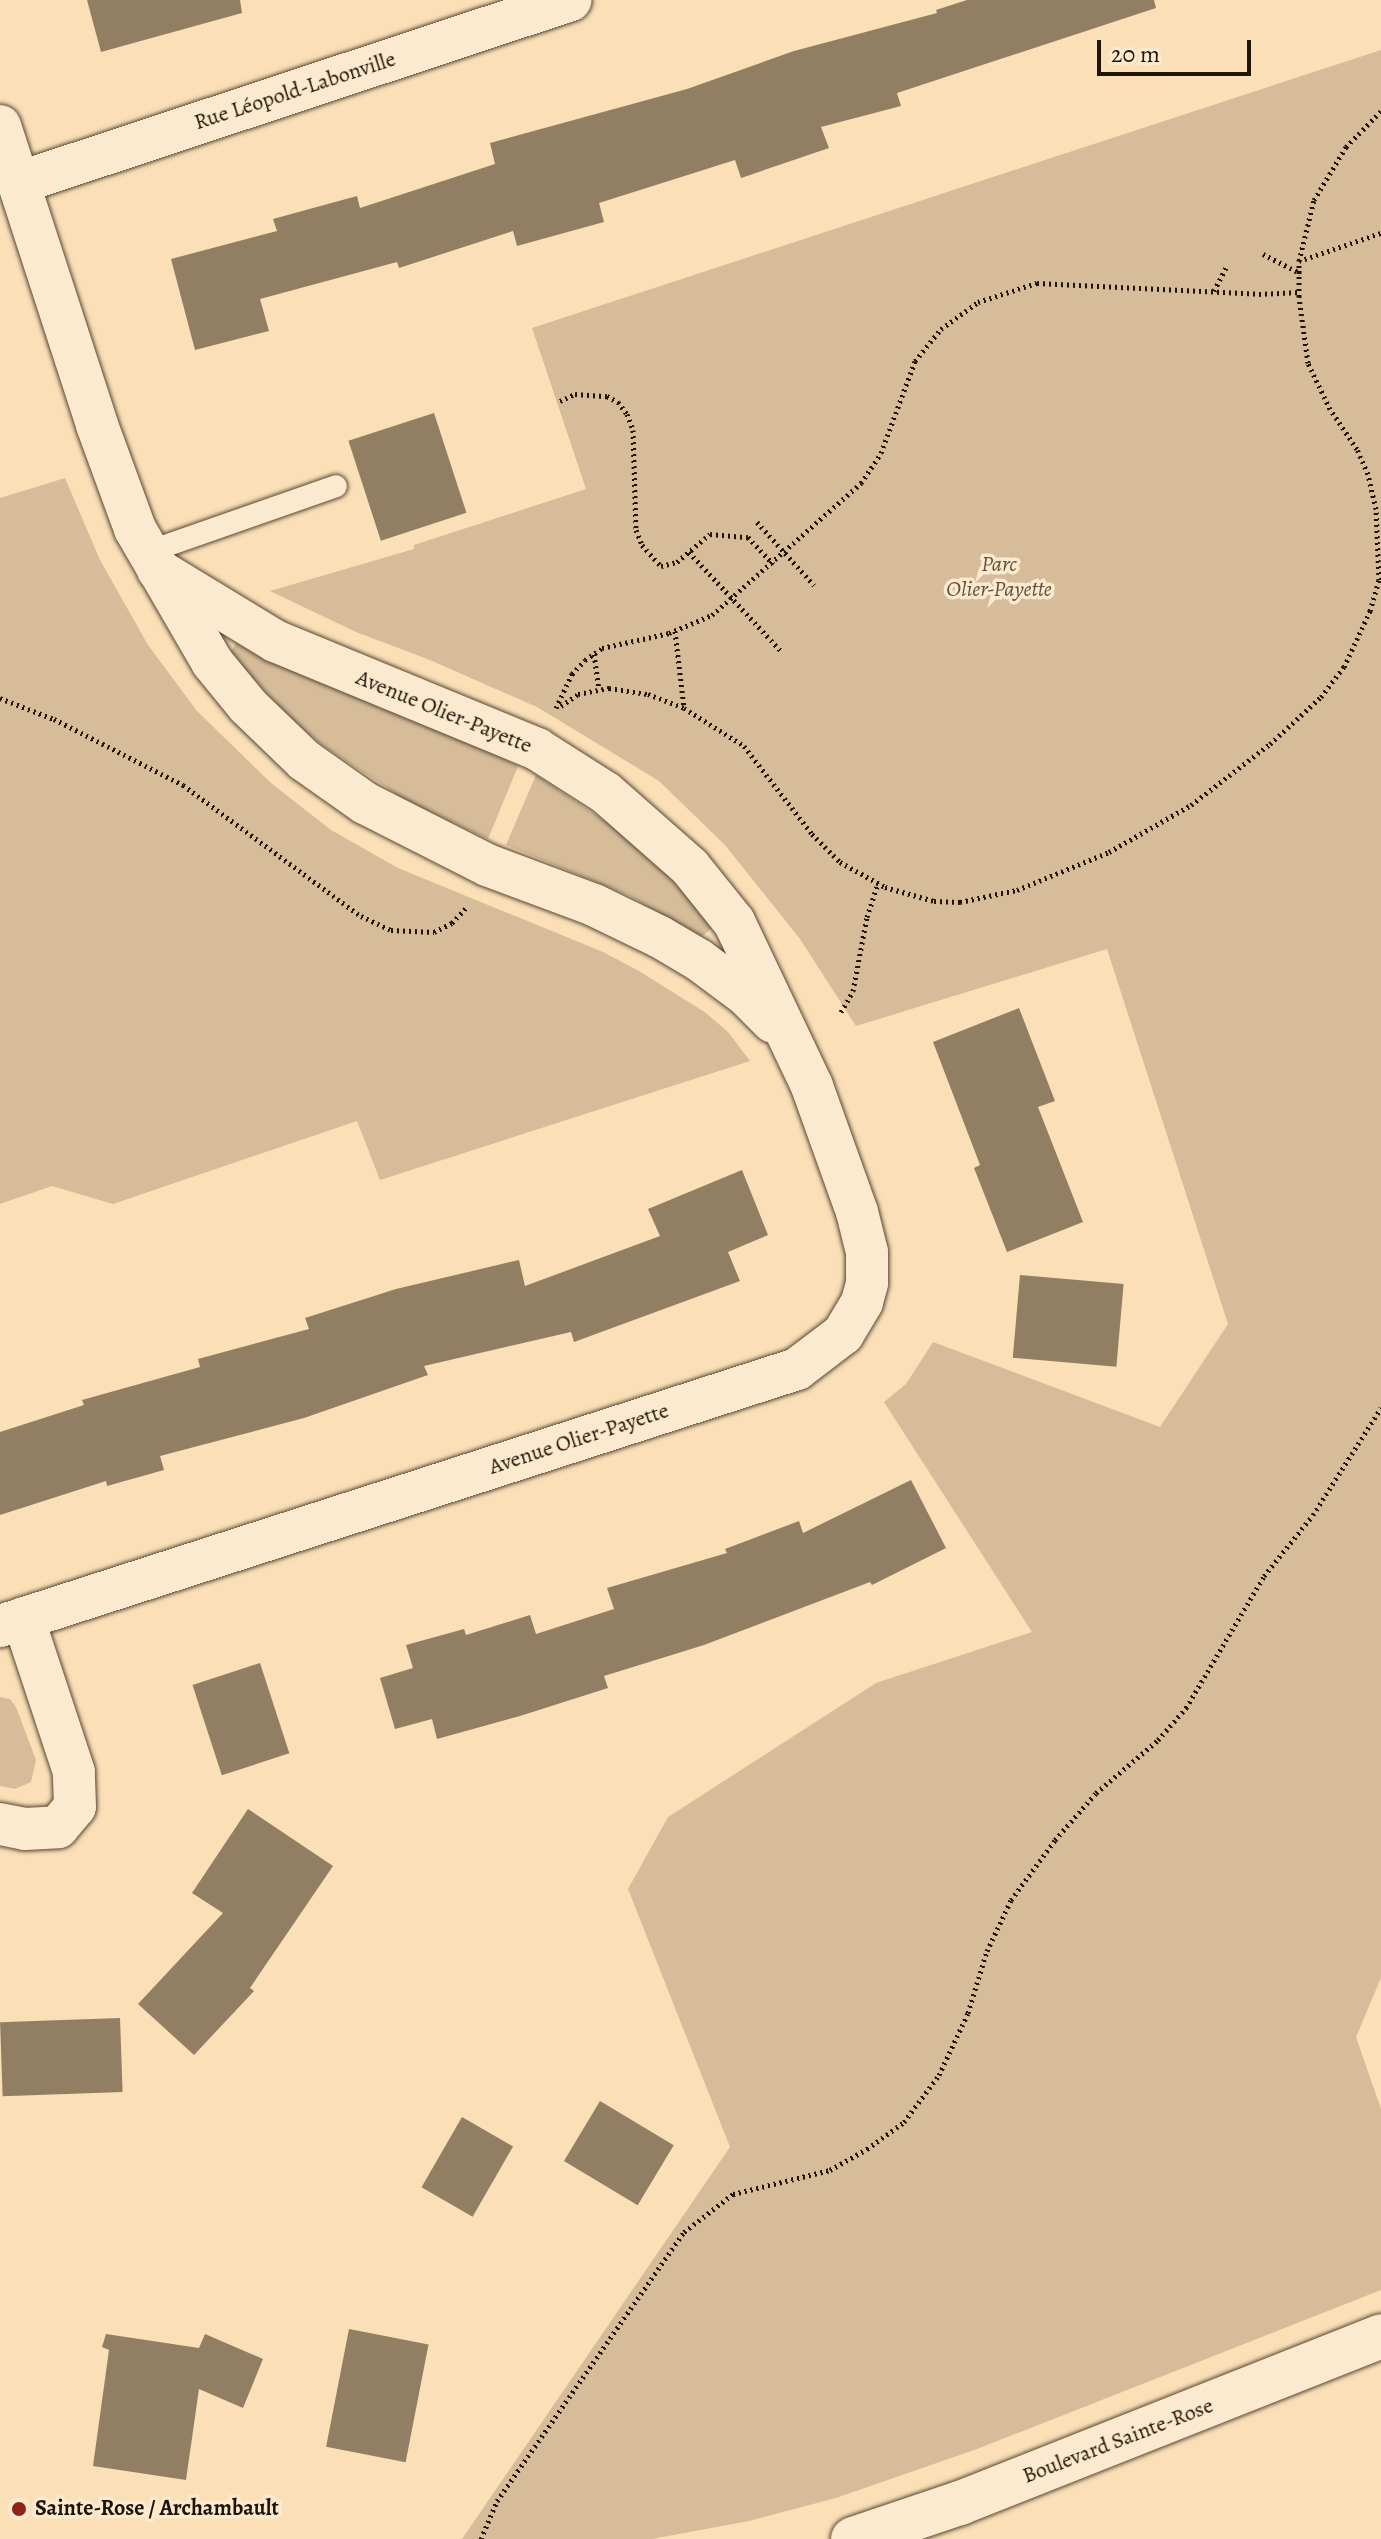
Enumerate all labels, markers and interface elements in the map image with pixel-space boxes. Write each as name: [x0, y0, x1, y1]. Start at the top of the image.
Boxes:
scale bar: [1101, 24, 1255, 74]
text: 20 m: [1111, 38, 1160, 70]
street label: Rue Léopold-Labonville: [191, 46, 399, 136]
park label: Parc Olier-Payette: [946, 551, 1052, 602]
street label: Avenue Olier-Payette: [352, 665, 536, 759]
street label: Avenue Olier-Payette: [486, 1397, 672, 1481]
street label: Boulevard Sainte-Rose: [1019, 2392, 1217, 2490]
place label: Sainte-Rose / Archambault: [35, 2496, 279, 2522]
marker: Sainte-Rose / Archambault: [10, 2500, 28, 2518]

